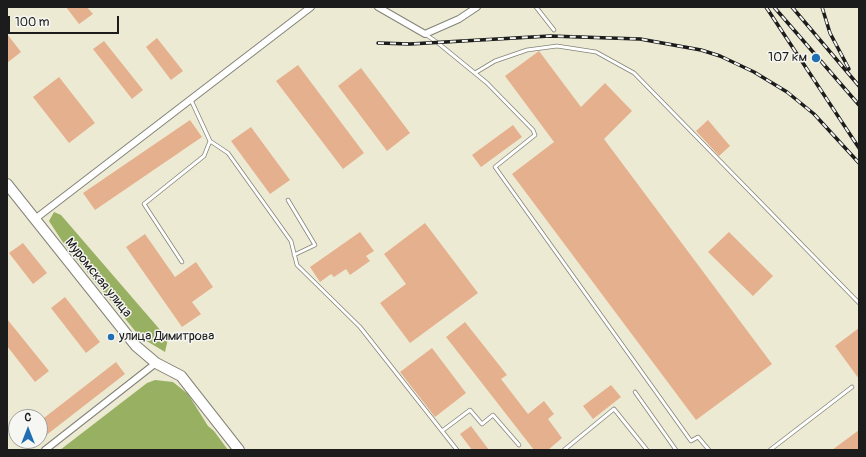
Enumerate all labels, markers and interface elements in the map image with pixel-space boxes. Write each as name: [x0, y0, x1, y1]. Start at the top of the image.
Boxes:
scale bar: [10, 8, 121, 34]
text: 100 m: [15, 15, 49, 30]
place label: 107 км: [768, 50, 807, 66]
marker: 107 км: [810, 52, 822, 64]
street label: Муромская улица: [61, 235, 135, 321]
place label: улица Димитрова: [119, 329, 214, 345]
marker: улица Димитрова: [106, 332, 116, 342]
north arrow: [8, 409, 48, 449]
text: С: [25, 411, 31, 424]

